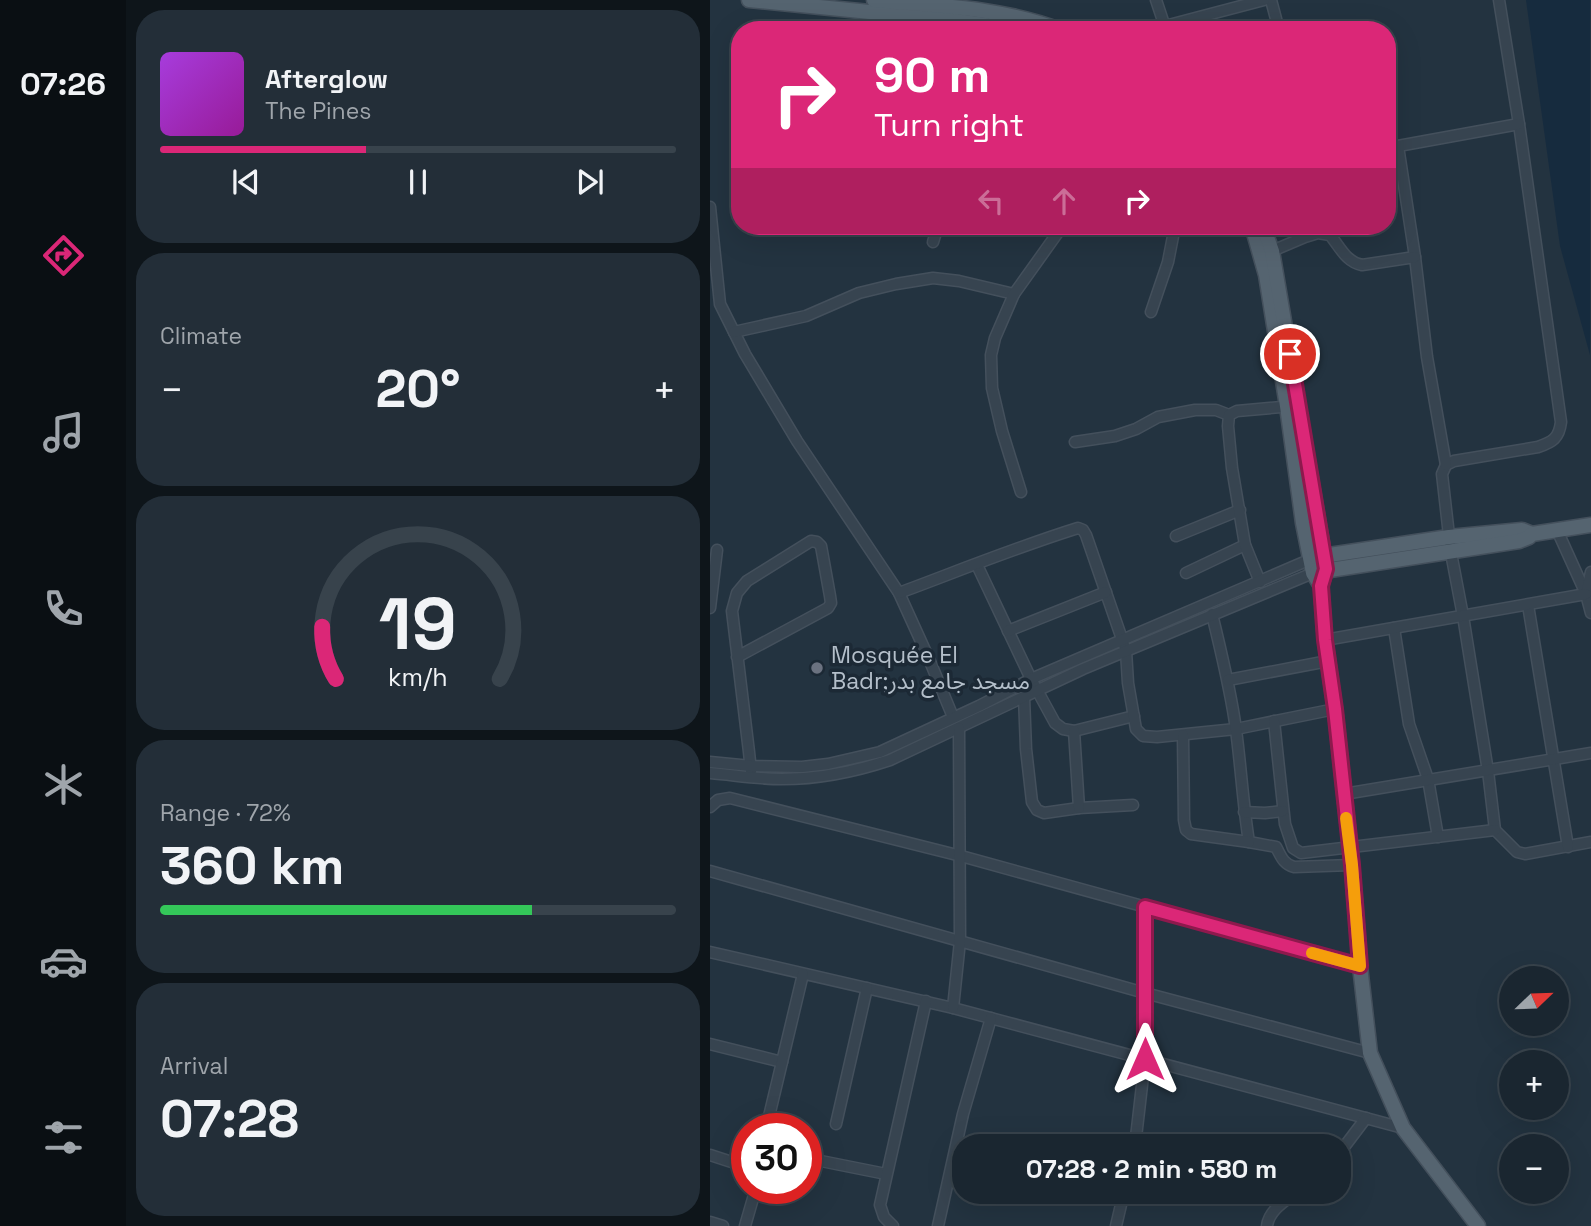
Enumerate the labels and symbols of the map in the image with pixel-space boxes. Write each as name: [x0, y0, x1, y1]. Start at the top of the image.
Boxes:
pin: [1260, 324, 1320, 384]
place label: Mosquée El Badr;مسجد جامع بدر: [831, 640, 1030, 698]
marker: Mosquée El Badr;مسجد جامع بدر: [809, 660, 825, 676]
north arrow: [1499, 966, 1569, 1036]
position arrow: [1108, 1022, 1182, 1096]
speed limit sign: 30: [731, 1113, 822, 1204]

